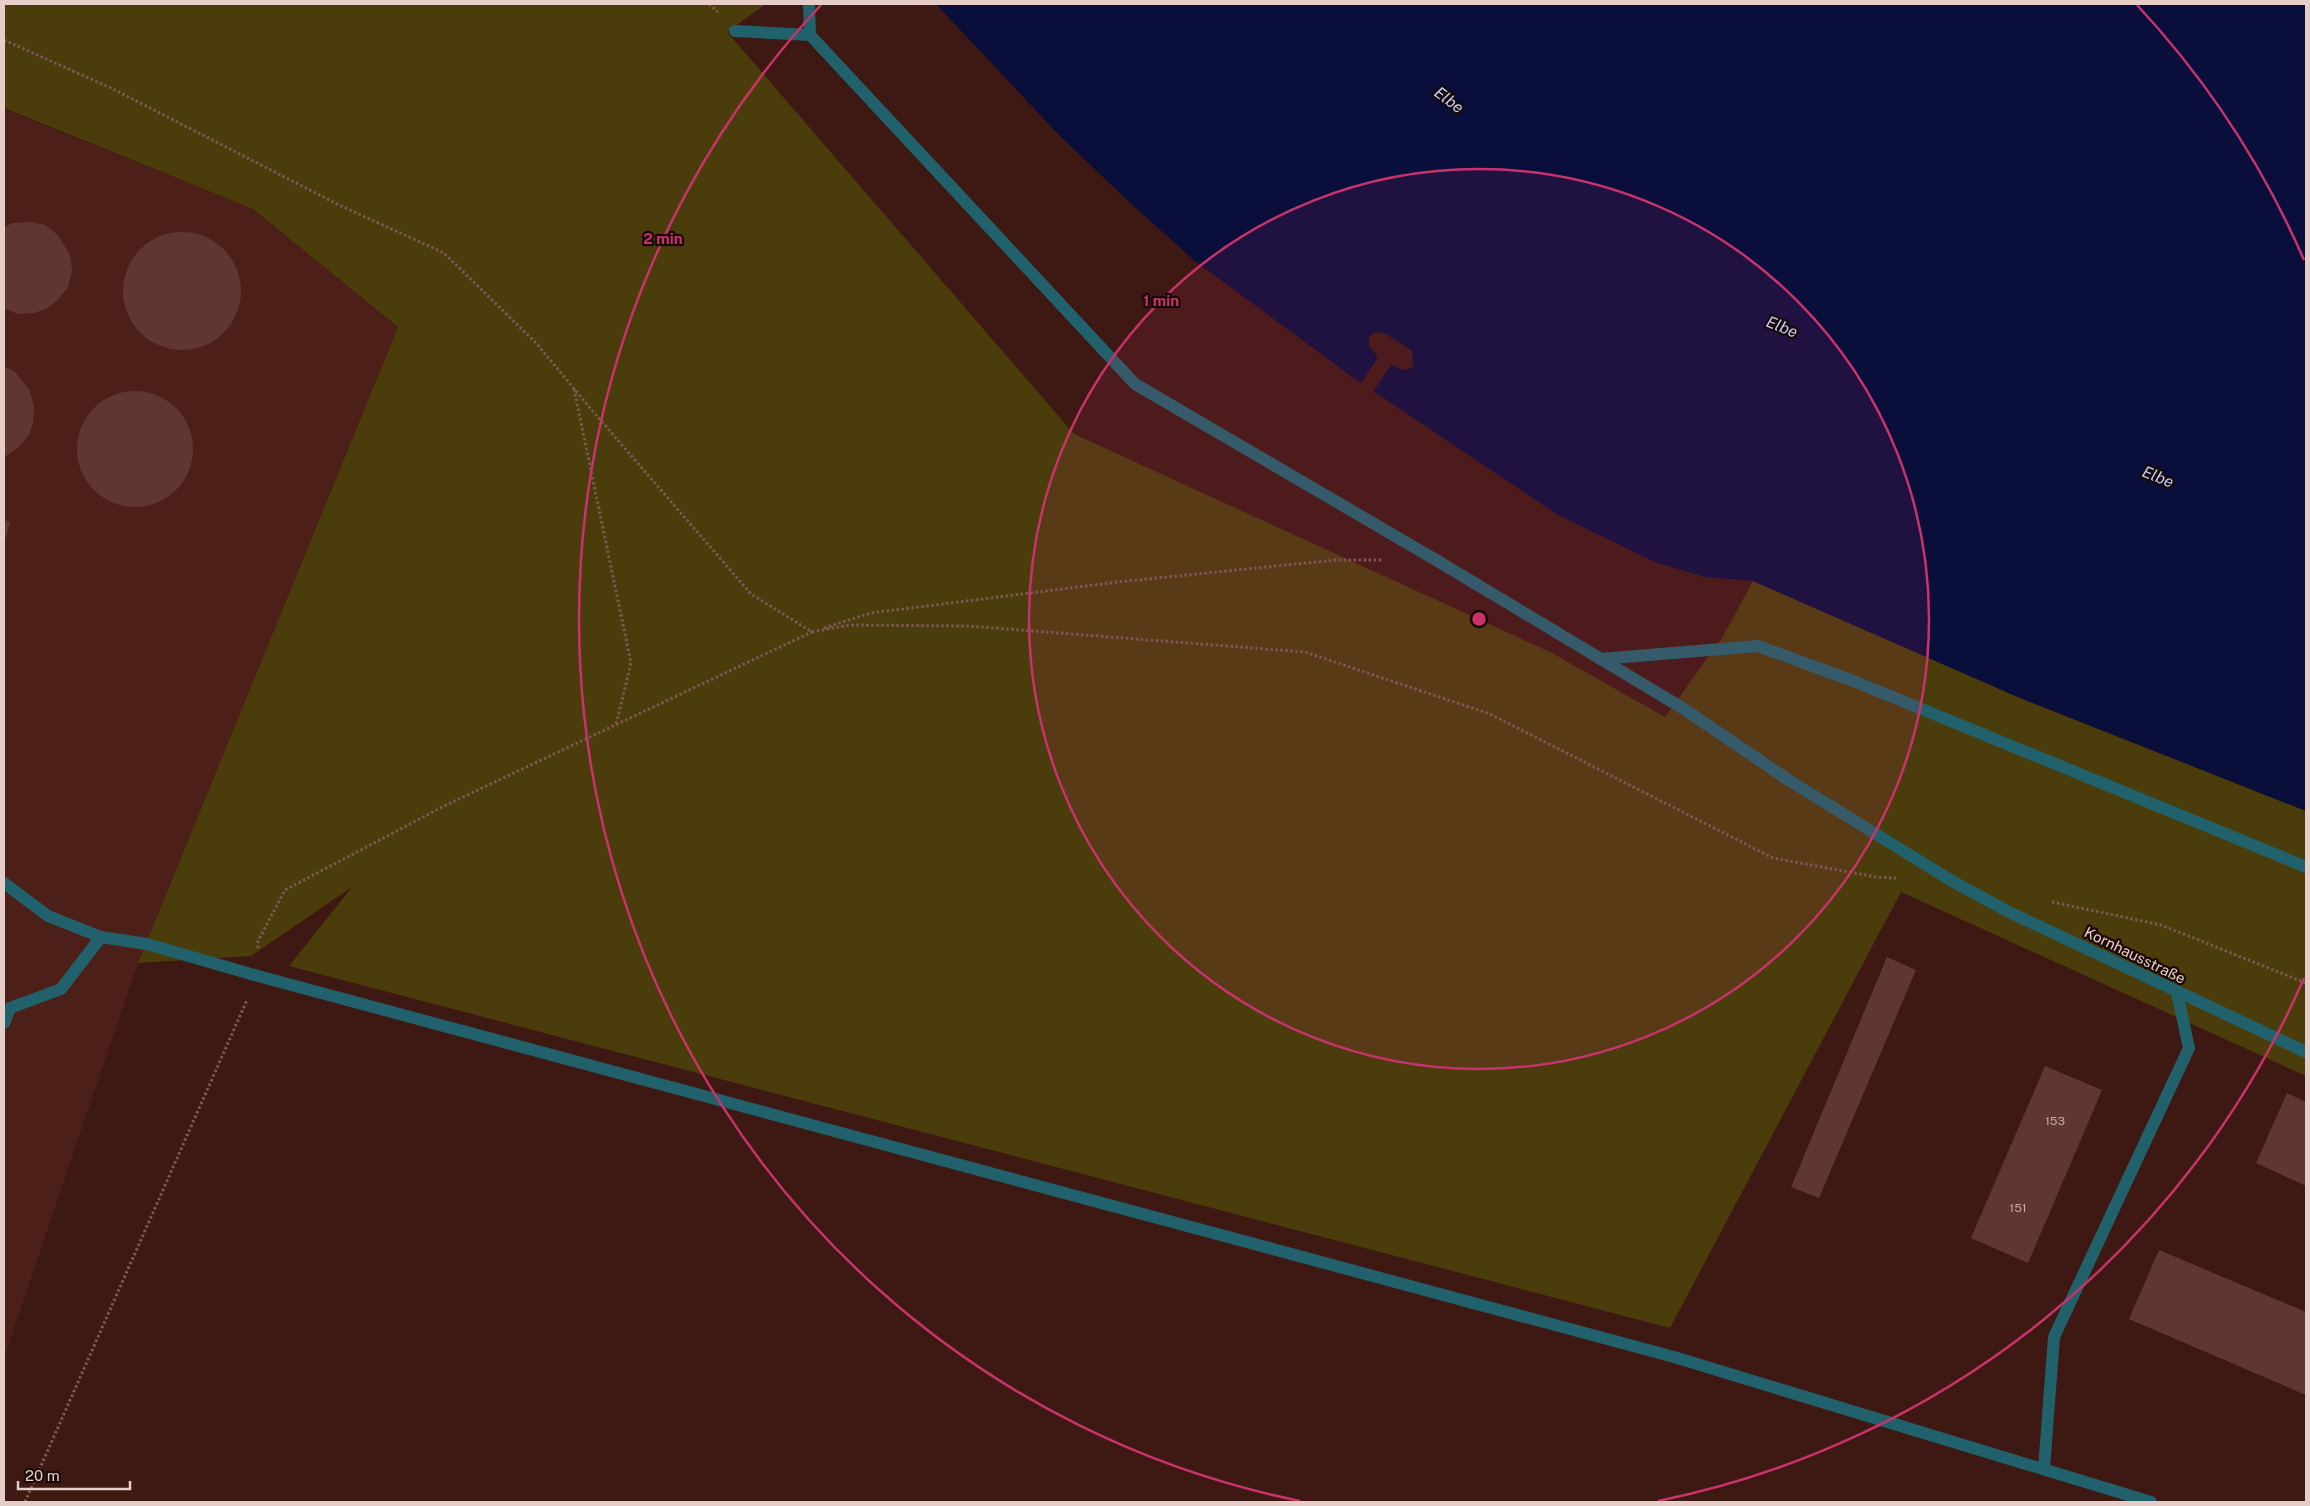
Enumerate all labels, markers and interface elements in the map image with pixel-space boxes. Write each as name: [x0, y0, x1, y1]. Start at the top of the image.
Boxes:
water label: Elbe: [1430, 83, 1468, 117]
text: 2 min: [643, 230, 683, 247]
text: 1 min: [1143, 292, 1179, 309]
water label: Elbe: [1764, 312, 1801, 342]
water label: Elbe: [2140, 462, 2177, 492]
centre of rings: [1470, 610, 1488, 628]
street label: Kornhausstraße: [2082, 923, 2188, 987]
house number: 153: [2045, 1114, 2065, 1128]
house number: 151: [2009, 1201, 2027, 1215]
scale bar: [18, 1458, 130, 1490]
text: 20 m: [25, 1467, 60, 1484]

